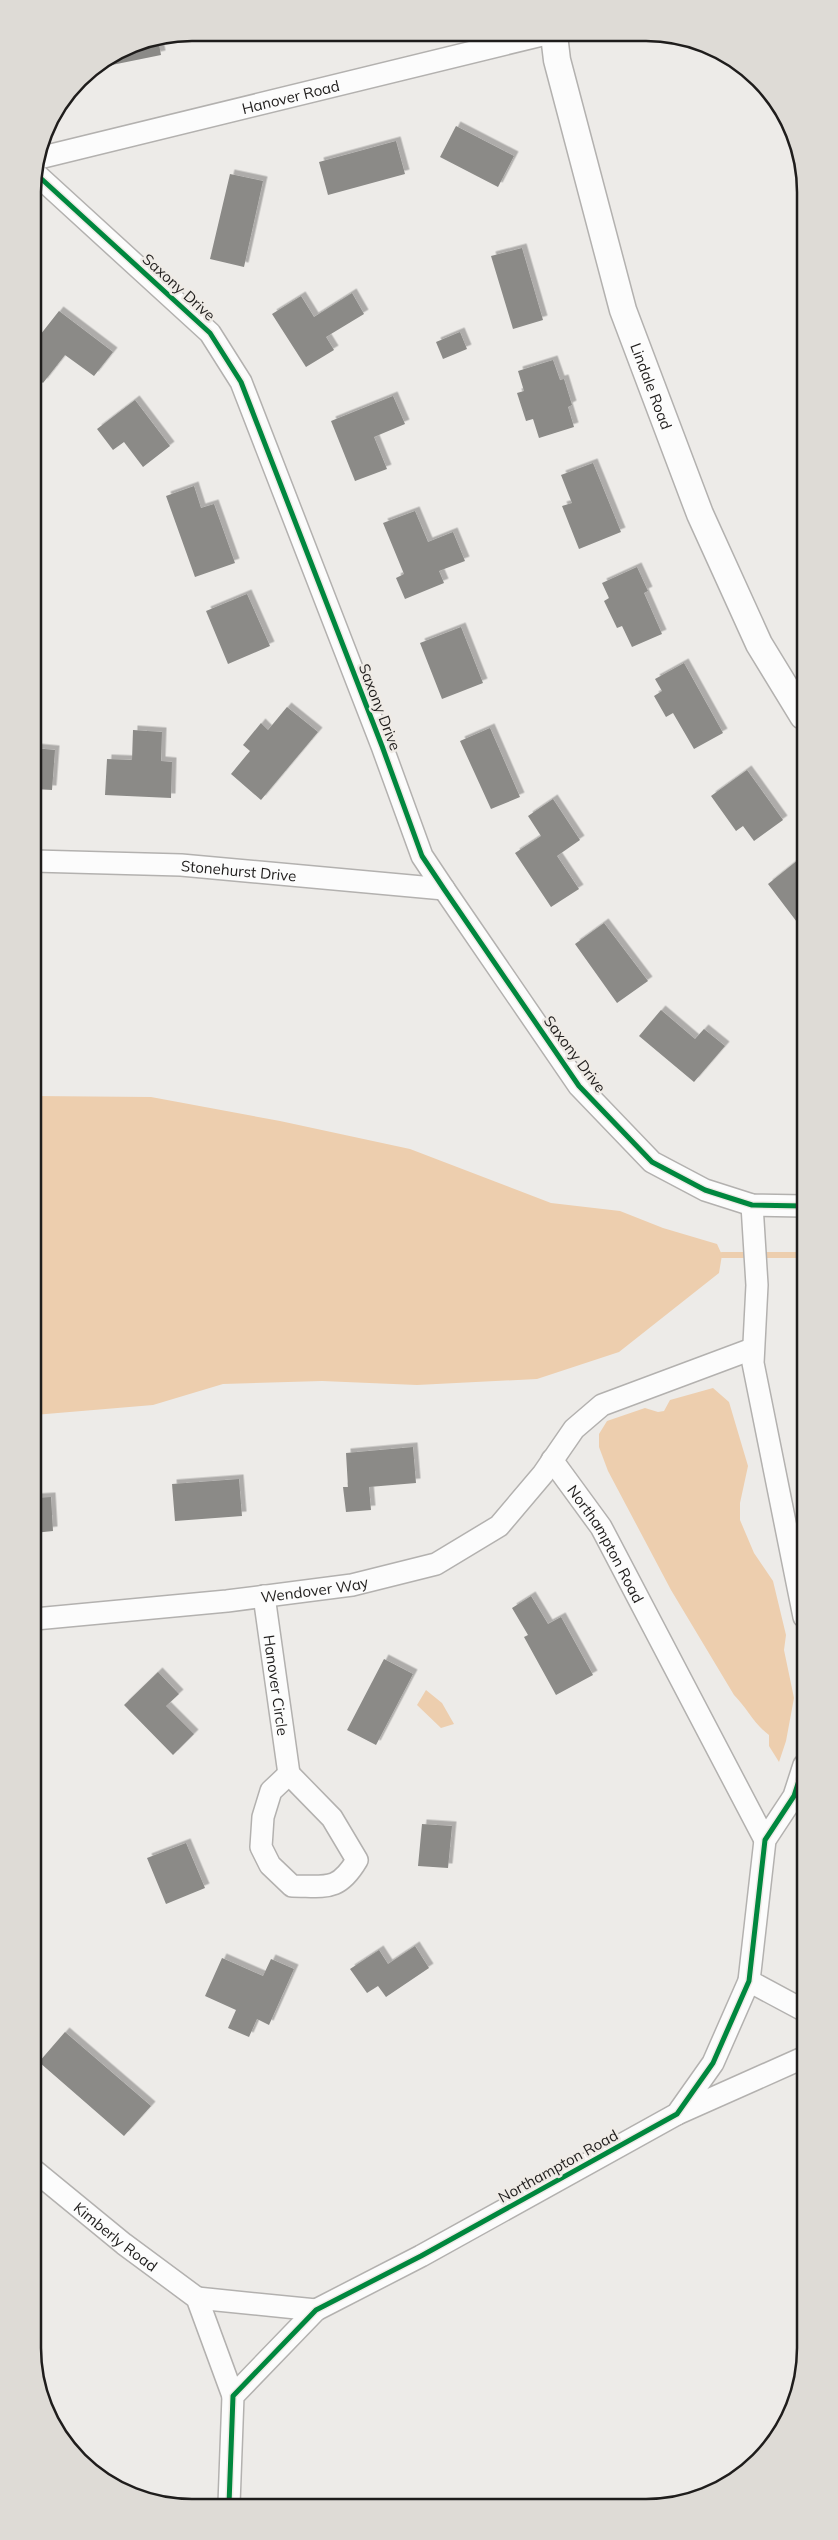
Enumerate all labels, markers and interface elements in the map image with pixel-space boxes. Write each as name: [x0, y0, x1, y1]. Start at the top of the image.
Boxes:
street label: Hanover Road: [240, 75, 341, 118]
street label: Saxony Drive: [139, 249, 219, 325]
street label: Lindale Road: [627, 340, 677, 432]
street label: Saxony Drive: [355, 661, 405, 753]
street label: Stonehurst Drive: [180, 856, 297, 885]
street label: Saxony Drive: [540, 1012, 610, 1096]
street label: Northampton Road: [564, 1481, 648, 1606]
street label: Wendover Way: [259, 1572, 370, 1606]
street label: Hanover Circle: [260, 1634, 293, 1737]
street label: Northampton Road: [495, 2125, 621, 2207]
street label: Kimberly Road: [70, 2198, 161, 2275]

